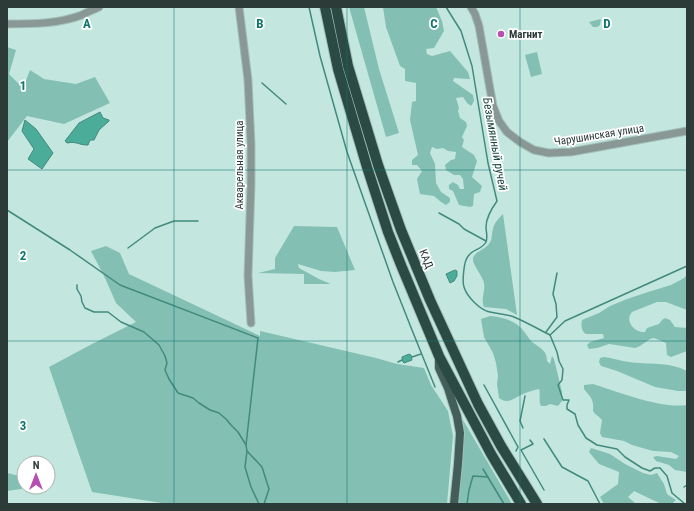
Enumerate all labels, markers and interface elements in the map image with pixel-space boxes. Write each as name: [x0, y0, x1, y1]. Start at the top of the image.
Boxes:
text: A: [83, 16, 91, 31]
text: B: [256, 16, 264, 31]
text: C: [430, 16, 438, 31]
text: D: [603, 16, 611, 31]
place label: Магнит: [509, 28, 543, 41]
marker: Магнит: [496, 29, 506, 39]
text: 1: [20, 78, 26, 93]
water label: Безымянный ручей: [480, 96, 510, 192]
street label: Акварельная улица: [233, 120, 246, 210]
street label: Чарушинская улица: [553, 121, 645, 149]
street label: КАД: [416, 247, 436, 271]
text: 2: [20, 248, 27, 263]
text: 3: [20, 418, 26, 433]
north arrow: [16, 455, 56, 495]
text: N: [33, 459, 40, 472]

